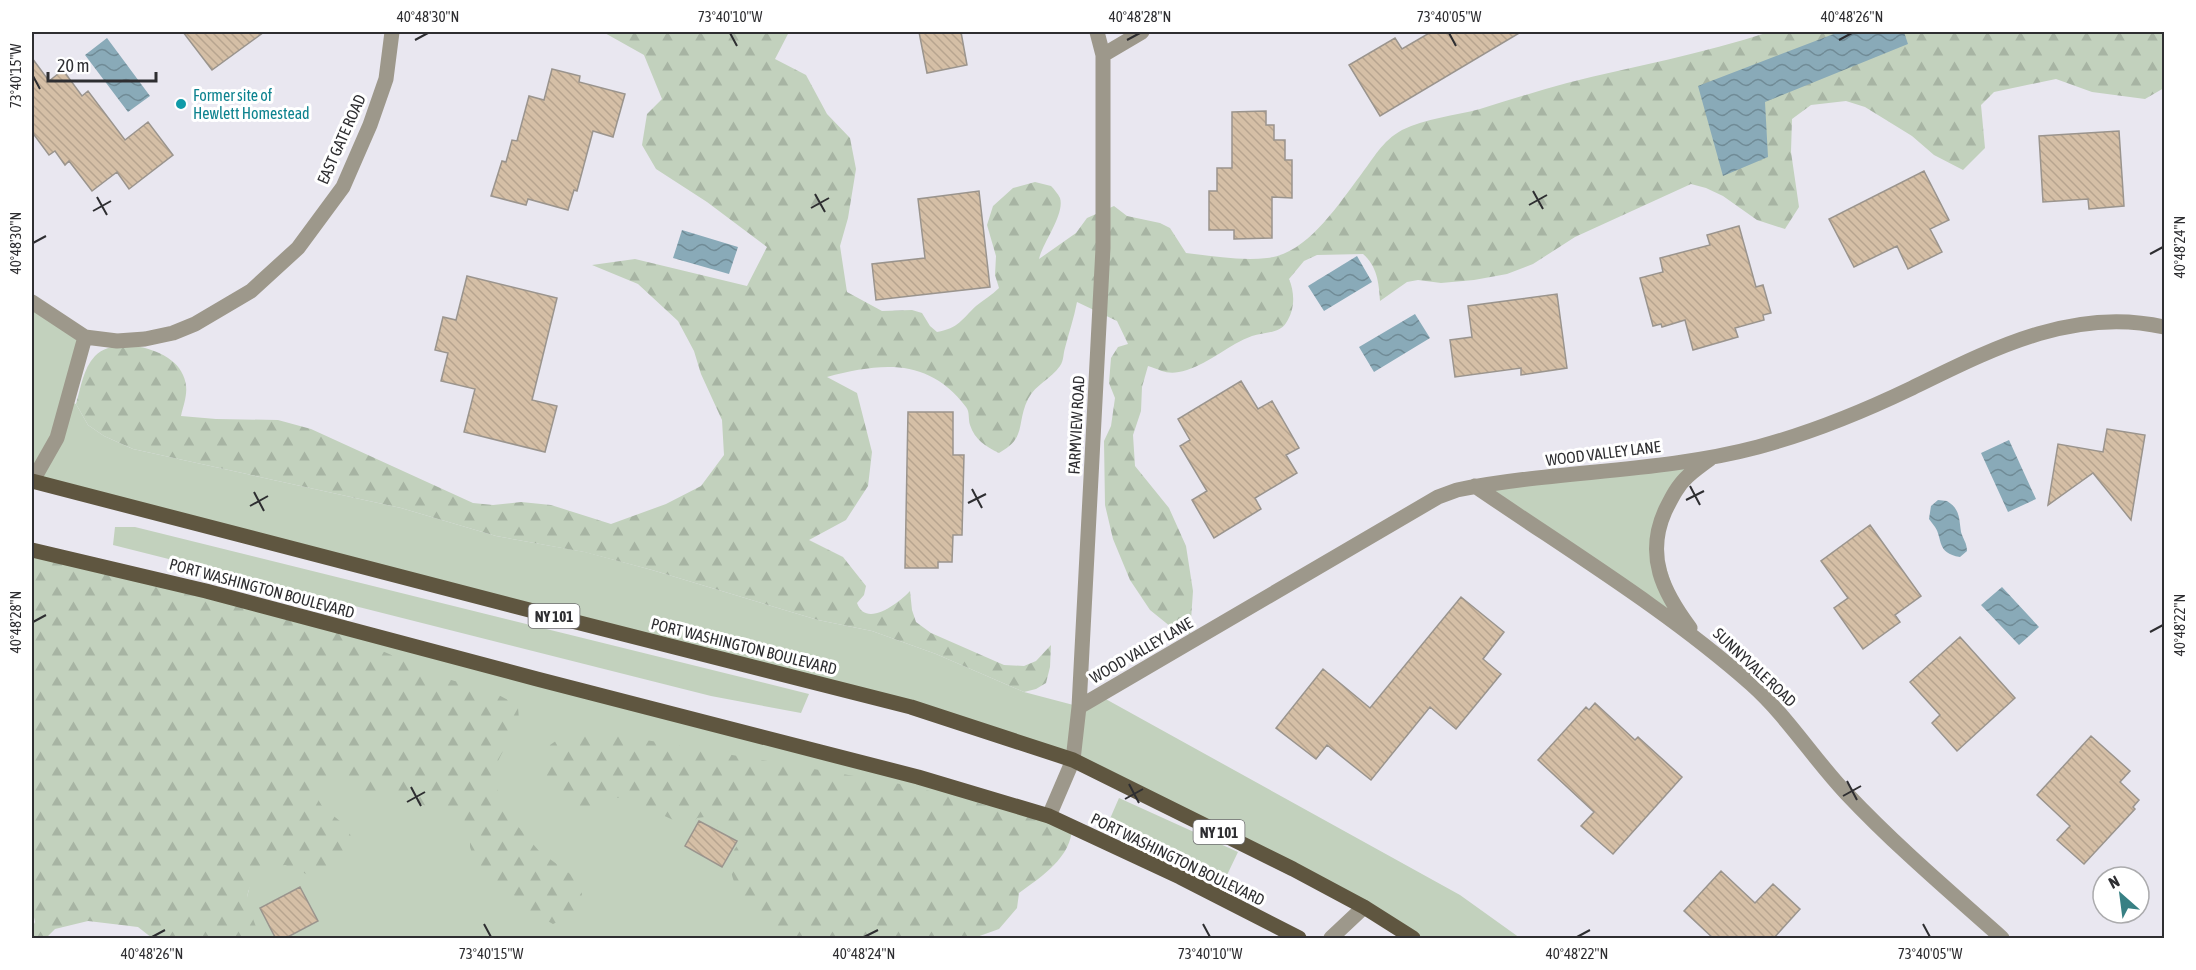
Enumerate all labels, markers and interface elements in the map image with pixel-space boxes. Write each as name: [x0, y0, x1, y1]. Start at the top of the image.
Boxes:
text: 40°48'30"N: [397, 8, 459, 25]
text: 73°40'10"W: [698, 8, 762, 25]
text: 40°48'28"N: [1109, 8, 1171, 25]
text: 73°40'05"W: [1417, 8, 1481, 25]
text: 40°48'26"N: [1821, 8, 1883, 25]
text: 73°40'15"W: [7, 44, 24, 108]
scale bar: [48, 45, 156, 83]
text: 20 m: [57, 55, 89, 76]
place label: Former site of Hewlett Homestead: [193, 86, 310, 122]
street label: EAST GATE ROAD: [313, 91, 369, 187]
marker: Former site of Hewlett Homestead: [174, 97, 188, 111]
text: 40°48'30"N: [7, 212, 24, 274]
text: 40°48'24"N: [2171, 216, 2188, 278]
street label: FARMVIEW ROAD: [1064, 375, 1088, 475]
street label: WOOD VALLEY LANE: [1545, 437, 1662, 469]
street label: PORT WASHINGTON BOULEVARD: [167, 555, 357, 621]
text: 40°48'28"N: [7, 591, 24, 653]
text: 40°48'22"N: [2171, 594, 2188, 656]
road number: NY 101: [528, 604, 580, 628]
street label: WOOD VALLEY LANE: [1087, 613, 1196, 687]
street label: PORT WASHINGTON BOULEVARD: [649, 614, 839, 678]
street label: SUNNYVALE ROAD: [1710, 624, 1800, 710]
street label: PORT WASHINGTON BOULEVARD: [1088, 809, 1268, 909]
road number: NY 101: [1194, 820, 1244, 844]
north arrow: [2091, 865, 2151, 925]
text: N: [2106, 872, 2122, 892]
text: 40°48'26"N: [121, 945, 183, 962]
text: 73°40'15"W: [459, 945, 523, 962]
text: 40°48'24"N: [833, 945, 895, 962]
text: 73°40'10"W: [1178, 945, 1242, 962]
text: 40°48'22"N: [1546, 945, 1608, 962]
text: 73°40'05"W: [1898, 945, 1962, 962]

